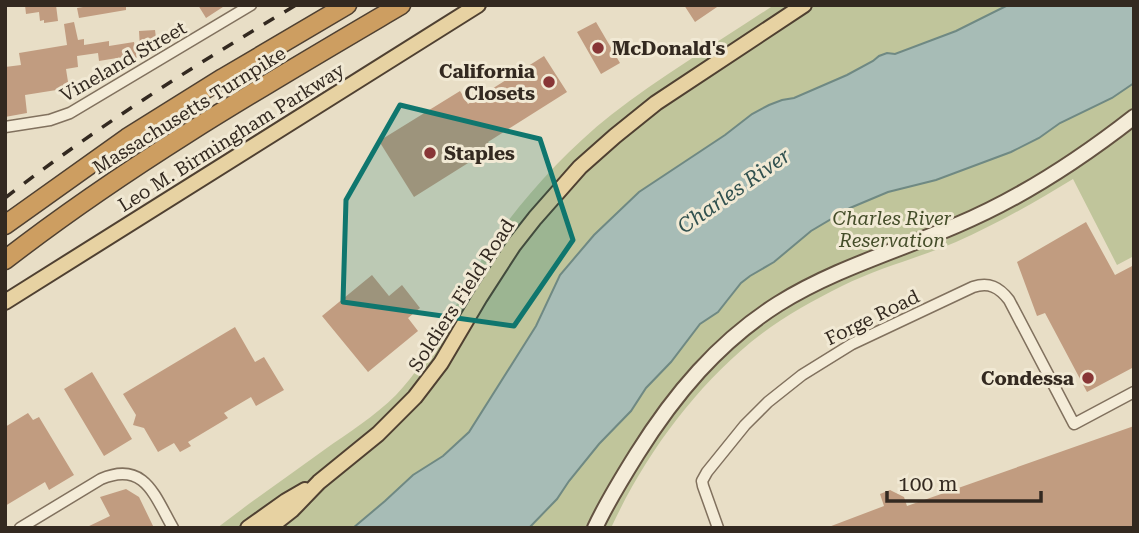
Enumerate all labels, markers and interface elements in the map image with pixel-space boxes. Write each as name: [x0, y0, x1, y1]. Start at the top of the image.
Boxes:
street label: Vineland Street: [56, 16, 190, 107]
place label: McDonald's: [612, 37, 725, 60]
marker: McDonald's: [590, 40, 606, 56]
street label: Massachusetts Turnpike: [89, 42, 290, 179]
street label: Leo M. Birmingham Parkway: [114, 58, 349, 217]
place label: California Closets: [439, 60, 535, 105]
marker: California Closets: [541, 74, 557, 90]
place label: Staples: [444, 142, 515, 165]
water label: Charles River: [673, 143, 795, 239]
marker: Staples: [422, 145, 438, 161]
park label: Charles River Reservation: [832, 207, 952, 252]
street label: Soldiers Field Road: [404, 215, 519, 376]
street label: Forge Road: [821, 285, 923, 350]
place label: Condessa: [981, 367, 1074, 390]
marker: Condessa: [1080, 370, 1096, 386]
scale bar: [887, 460, 1041, 504]
text: 100 m: [898, 472, 958, 496]

